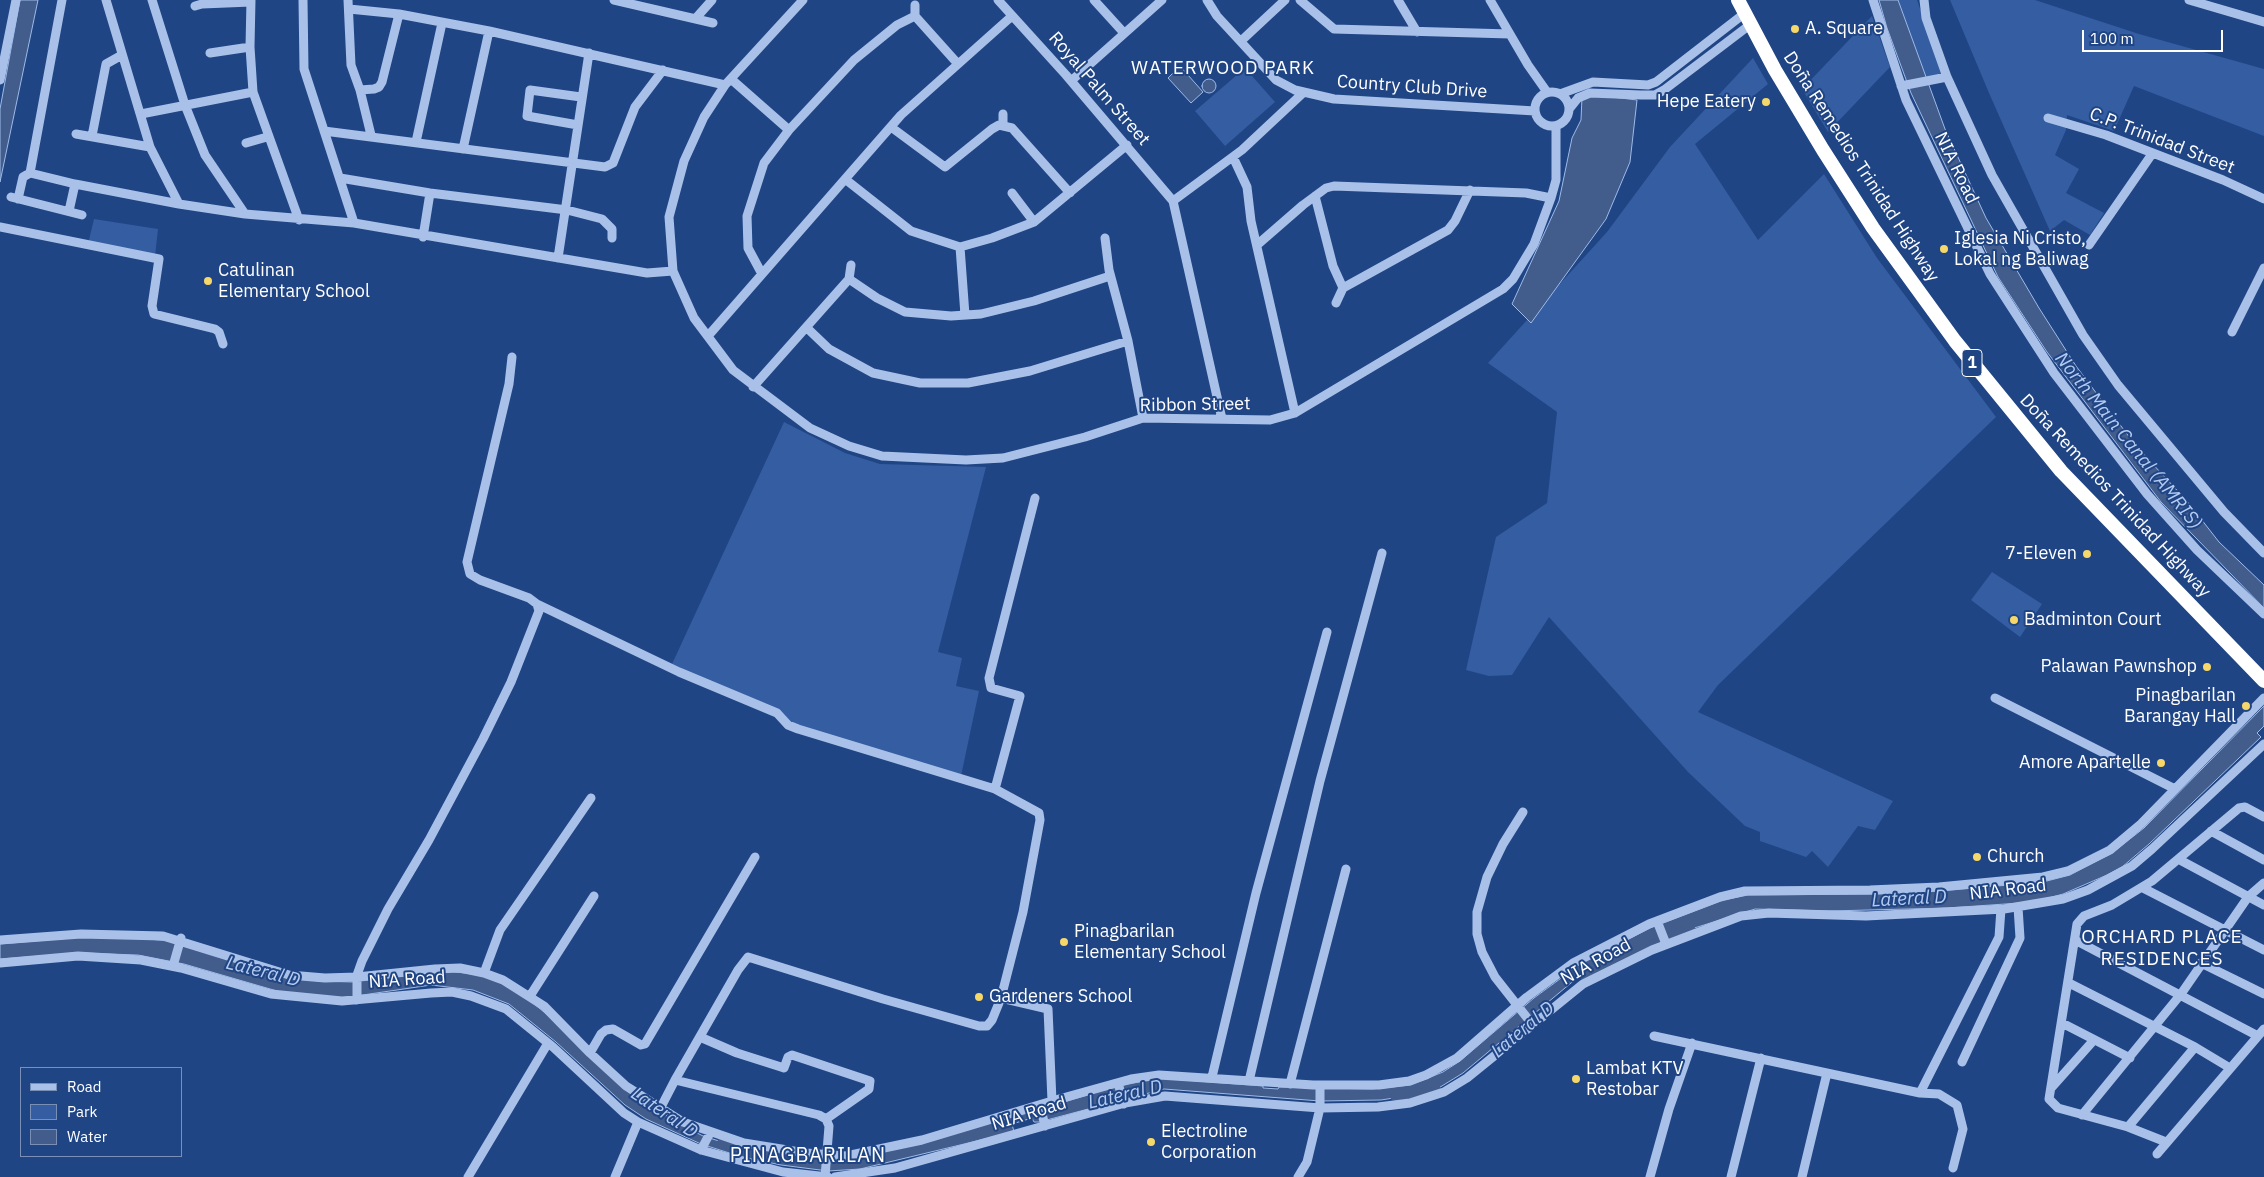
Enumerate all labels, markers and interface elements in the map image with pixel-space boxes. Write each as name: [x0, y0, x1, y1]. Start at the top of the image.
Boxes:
place label: A. Square: [1805, 18, 1883, 40]
scale bar: [2084, 20, 2225, 52]
marker: A. Square: [1789, 23, 1801, 35]
street label: Royal Palm Street: [1044, 28, 1154, 150]
text: 100 m: [2090, 29, 2134, 48]
street label: Doña Remedios Trinidad Highway: [1778, 48, 1944, 286]
district label: WATERWOOD PARK: [1129, 58, 1317, 80]
street label: Country Club Drive: [1336, 71, 1488, 103]
place label: Hepe Eatery: [1657, 91, 1756, 113]
marker: Hepe Eatery: [1760, 96, 1772, 108]
street label: C.P. Trinidad Street: [2086, 103, 2238, 179]
street label: NIA Road: [1929, 129, 1983, 207]
place label: Iglesia Ni Cristo, Lokal ng Baliwag: [1954, 228, 2089, 270]
marker: Iglesia Ni Cristo, Lokal ng Baliwag: [1938, 243, 1950, 255]
place label: Catulinan Elementary School: [218, 260, 370, 302]
marker: Catulinan Elementary School: [202, 275, 214, 287]
water label: North Main Canal (AMRIS): [2050, 348, 2206, 534]
road number: 1: [1962, 349, 1982, 376]
street label: Doña Remedios Trinidad Highway: [2015, 390, 2215, 602]
street label: Ribbon Street: [1139, 393, 1251, 417]
place label: 7-Eleven: [2005, 543, 2077, 565]
marker: 7-Eleven: [2081, 548, 2093, 560]
place label: Badminton Court: [2024, 609, 2162, 631]
marker: Badminton Court: [2008, 614, 2020, 626]
place label: Palawan Pawnshop: [2041, 656, 2197, 678]
marker: Palawan Pawnshop: [2201, 661, 2213, 673]
place label: Pinagbarilan Barangay Hall: [2124, 685, 2236, 728]
marker: Pinagbarilan Barangay Hall: [2240, 700, 2252, 712]
place label: Amore Apartelle: [2019, 752, 2151, 774]
marker: Amore Apartelle: [2155, 757, 2167, 769]
place label: Church: [1987, 846, 2044, 868]
marker: Church: [1971, 851, 1983, 863]
street label: NIA Road: [1968, 875, 2048, 905]
water label: Lateral D: [1871, 886, 1947, 912]
place label: Pinagbarilan Elementary School: [1074, 921, 1226, 964]
district label: ORCHARD PLACE RESIDENCES: [2080, 927, 2244, 971]
street label: NIA Road: [1557, 934, 1635, 990]
marker: Pinagbarilan Elementary School: [1058, 936, 1070, 948]
water label: Lateral D: [224, 952, 302, 992]
street label: NIA Road: [368, 967, 446, 993]
place label: Gardeners School: [989, 986, 1132, 1008]
marker: Gardeners School: [973, 991, 985, 1003]
water label: Lateral D: [1487, 997, 1559, 1063]
place label: Lambat KTV Restobar: [1586, 1058, 1683, 1100]
legend: [20, 1067, 182, 1157]
marker: Lambat KTV Restobar: [1570, 1073, 1582, 1085]
water label: Lateral D: [1086, 1075, 1164, 1115]
text: Road: [67, 1077, 102, 1096]
water label: Lateral D: [626, 1082, 702, 1144]
street label: NIA Road: [989, 1092, 1069, 1136]
text: Park: [67, 1102, 97, 1121]
place label: Electroline Corporation: [1161, 1121, 1257, 1164]
text: Water: [67, 1127, 107, 1146]
marker: Electroline Corporation: [1145, 1136, 1157, 1148]
district label: PINAGBARILAN: [728, 1144, 888, 1168]

